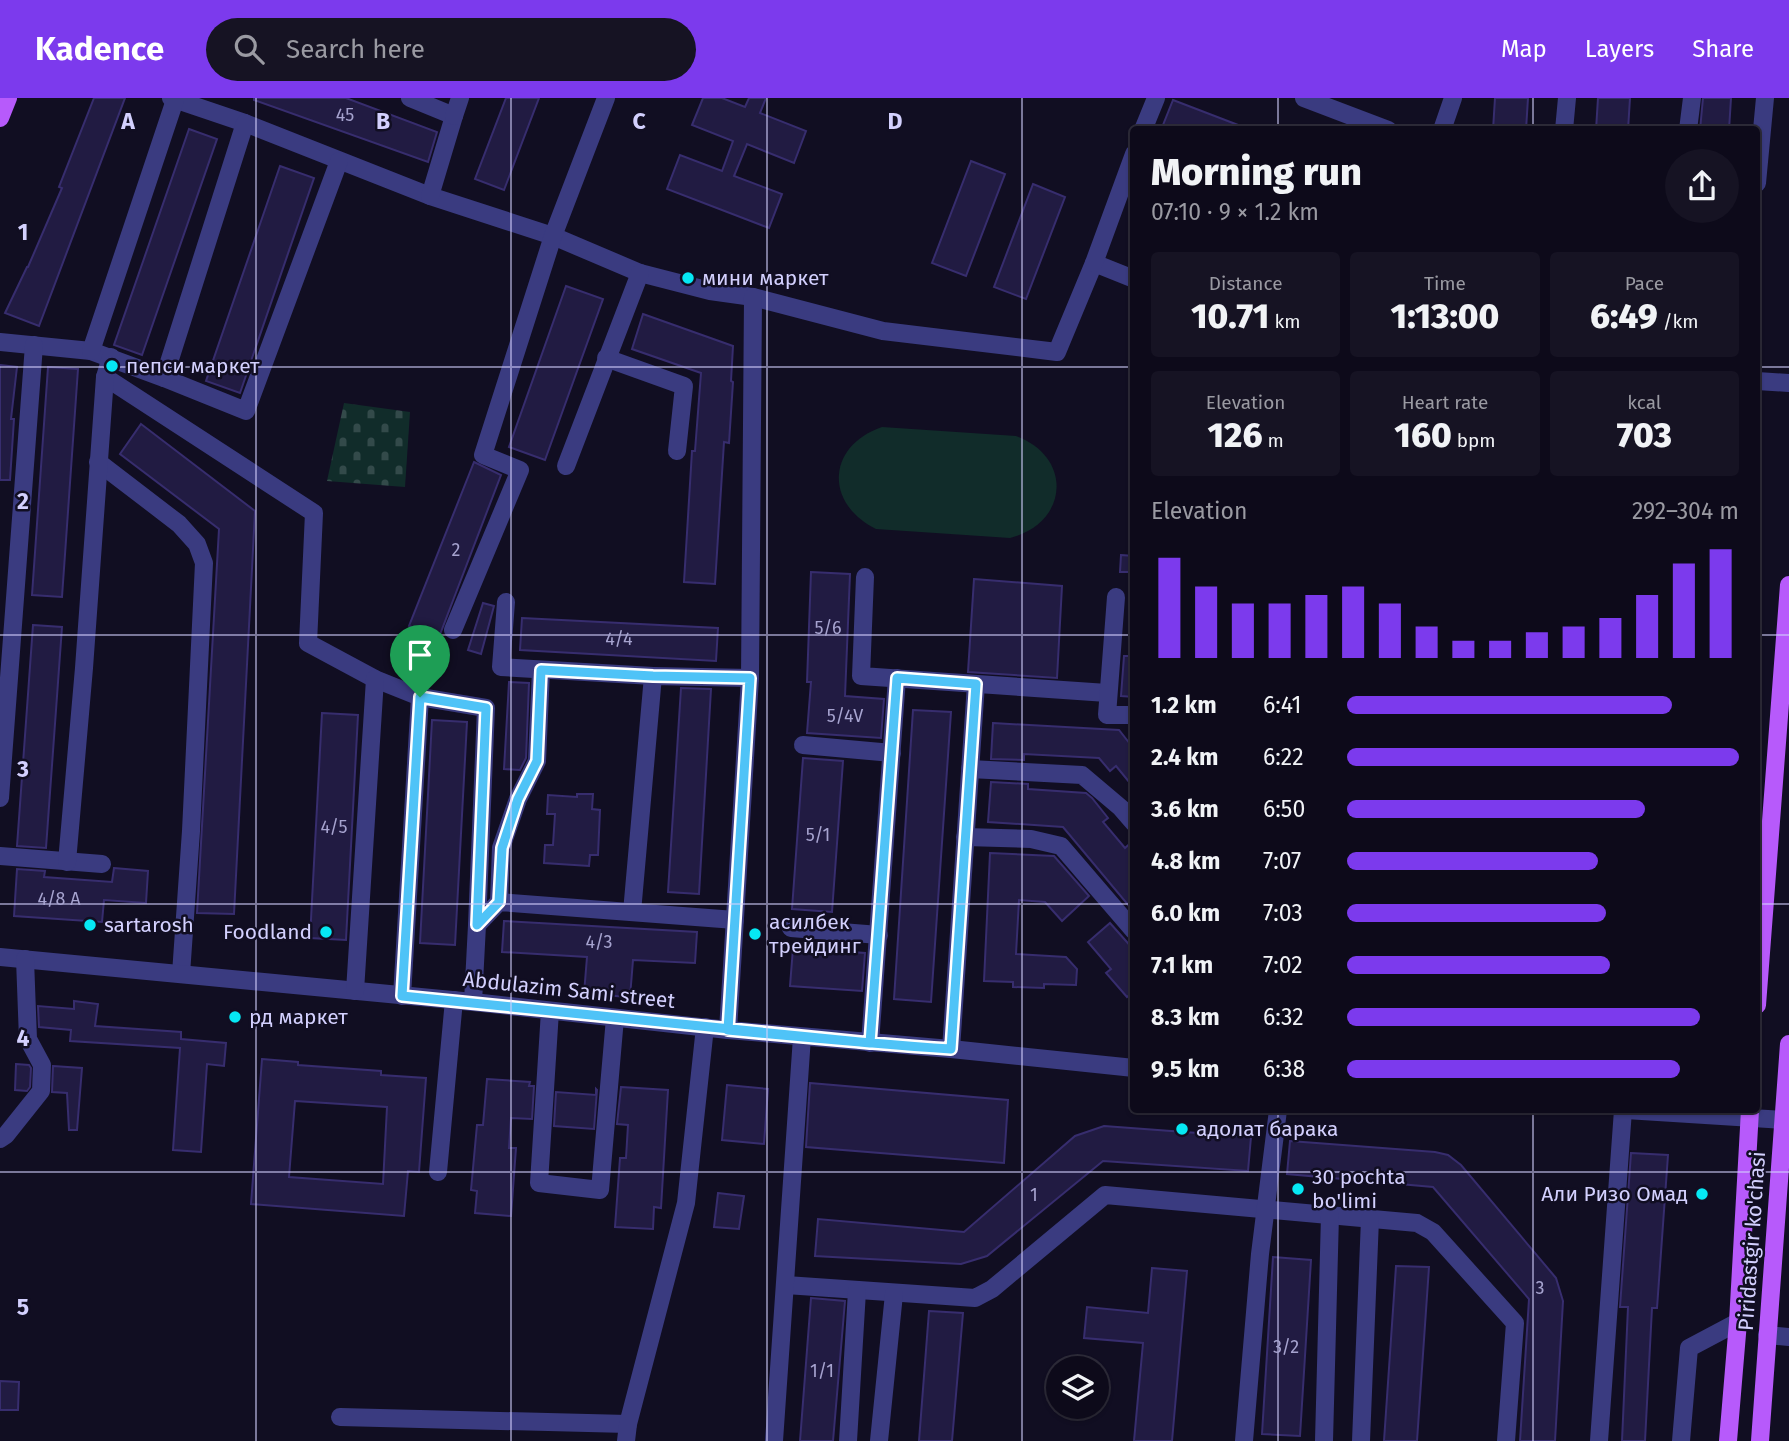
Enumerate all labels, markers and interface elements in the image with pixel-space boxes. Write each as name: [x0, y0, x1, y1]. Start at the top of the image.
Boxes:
search box: [206, 18, 696, 81]
text: Kadence: [35, 29, 164, 69]
icon: search: [230, 30, 268, 68]
text: Search here: [286, 34, 425, 65]
text: Map: [1501, 35, 1547, 63]
text: Layers: [1585, 35, 1654, 63]
text: Share: [1692, 35, 1754, 63]
house number: 45: [336, 104, 354, 126]
text: A: [120, 107, 135, 135]
text: B: [376, 107, 390, 135]
text: C: [632, 107, 646, 135]
text: D: [888, 107, 903, 135]
text: Morning run: [1151, 149, 1362, 195]
button: share: [1665, 149, 1739, 223]
text: 07:10 · 9 × 1.2 km: [1151, 198, 1319, 226]
text: 1: [18, 218, 28, 246]
place label: мини маркет: [702, 265, 829, 291]
marker: мини маркет: [680, 270, 696, 286]
text: Distance: [1209, 272, 1283, 295]
text: Time: [1424, 272, 1466, 295]
text: Pace: [1625, 272, 1664, 295]
text: 10.71: [1191, 295, 1269, 337]
text: 1:13:00: [1391, 295, 1499, 337]
text: 6:49: [1590, 295, 1658, 337]
text: km: [1269, 310, 1300, 333]
text: /km: [1658, 310, 1699, 333]
place label: пепси маркет: [126, 353, 260, 379]
marker: пепси маркет: [104, 358, 120, 374]
text: Elevation: [1206, 391, 1285, 414]
text: Heart rate: [1402, 391, 1488, 414]
text: kcal: [1627, 391, 1661, 414]
text: 126: [1208, 414, 1262, 456]
text: 160: [1394, 414, 1452, 456]
text: 703: [1617, 414, 1672, 456]
text: m: [1262, 429, 1284, 452]
text: bpm: [1452, 429, 1496, 452]
text: 2: [17, 487, 29, 515]
text: Elevation: [1151, 497, 1247, 525]
text: 292–304 m: [1632, 497, 1739, 525]
house number: 2: [452, 539, 461, 561]
house number: 5/6: [814, 617, 842, 639]
pin: [390, 625, 450, 697]
house number: 4/4: [605, 628, 633, 650]
icon: arrive: [401, 636, 439, 674]
text: 1.2 km: [1151, 691, 1217, 719]
text: 6:41: [1263, 691, 1302, 719]
house number: 5/4V: [827, 705, 863, 727]
text: 2.4 km: [1151, 743, 1218, 771]
text: 6:22: [1263, 743, 1304, 771]
text: 3: [16, 755, 29, 783]
text: 3.6 km: [1151, 795, 1219, 823]
text: 6:50: [1263, 795, 1305, 823]
house number: 4/5: [320, 816, 348, 838]
house number: 5/1: [806, 824, 830, 846]
text: 4.8 km: [1151, 847, 1220, 875]
text: 7:07: [1263, 847, 1301, 875]
house number: 4/8 A: [37, 888, 81, 910]
text: 6.0 km: [1151, 899, 1220, 927]
text: 7:03: [1263, 899, 1303, 927]
place label: асилбек трейдинг: [769, 909, 861, 959]
place label: sartarosh: [104, 912, 194, 938]
marker: sartarosh: [82, 917, 98, 933]
place label: Foodland: [223, 919, 312, 945]
marker: Foodland: [318, 924, 334, 940]
marker: асилбек трейдинг: [747, 926, 763, 942]
house number: 4/3: [585, 931, 613, 953]
text: 7.1 km: [1151, 951, 1213, 979]
text: 7:02: [1263, 951, 1303, 979]
street label: Abdulazim Sami street: [462, 966, 677, 1014]
text: 8.3 km: [1151, 1003, 1220, 1031]
text: 6:32: [1263, 1003, 1304, 1031]
place label: рд маркет: [249, 1004, 348, 1030]
marker: рд маркет: [227, 1009, 243, 1025]
text: 4: [17, 1024, 30, 1052]
text: 9.5 km: [1151, 1055, 1220, 1083]
text: 6:38: [1263, 1055, 1305, 1083]
place label: адолат барака: [1196, 1116, 1338, 1142]
marker: адолат барака: [1174, 1121, 1190, 1137]
street label: Piridastgir ko'chasi: [1733, 1150, 1771, 1332]
place label: 30 pochta bo'limi: [1312, 1164, 1406, 1214]
marker: 30 pochta bo'limi: [1290, 1181, 1306, 1197]
place label: Али Ризо Омад: [1541, 1181, 1688, 1207]
house number: 1: [1030, 1184, 1038, 1206]
marker: Али Ризо Омад: [1694, 1186, 1710, 1202]
house number: 3: [1536, 1277, 1544, 1299]
text: 5: [17, 1293, 29, 1321]
house number: 3/2: [1273, 1336, 1299, 1358]
map controls: [1046, 1356, 1109, 1419]
button: layers: [1046, 1356, 1109, 1419]
house number: 1/1: [810, 1360, 834, 1382]

